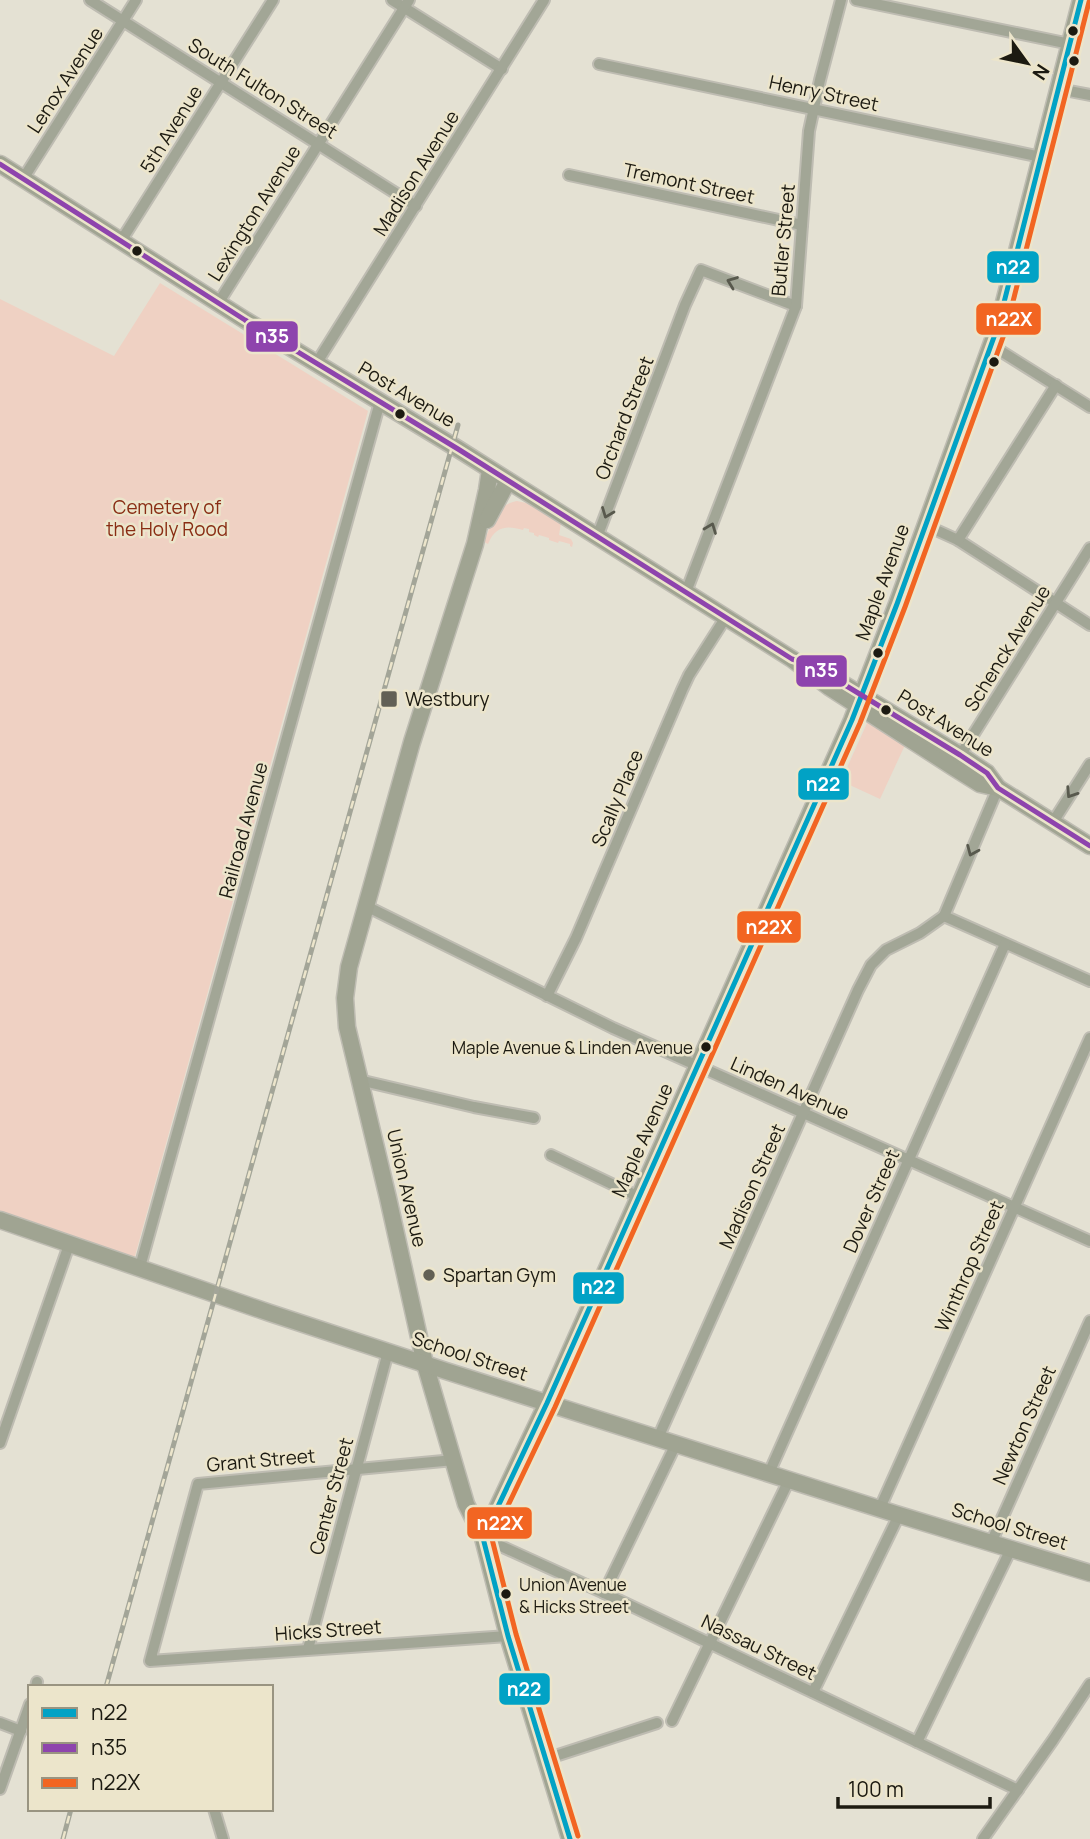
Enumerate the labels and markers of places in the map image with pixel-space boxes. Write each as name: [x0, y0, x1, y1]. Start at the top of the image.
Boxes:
unlabelled marker: [1066, 24, 1080, 38]
unlabelled marker: [1067, 54, 1081, 68]
unlabelled marker: [130, 244, 144, 258]
unlabelled marker: [987, 355, 1001, 369]
unlabelled marker: [393, 407, 407, 421]
unlabelled marker: [871, 646, 885, 660]
place label: Westbury: [405, 686, 490, 712]
marker: Westbury: [379, 689, 399, 709]
unlabelled marker: [879, 703, 893, 717]
place label: Maple Avenue & Linden Avenue: [452, 1036, 693, 1059]
marker: Maple Avenue & Linden Avenue: [699, 1040, 713, 1054]
place label: Spartan Gym: [443, 1262, 556, 1288]
marker: Spartan Gym: [421, 1267, 437, 1283]
place label: Union Avenue & Hicks Street: [519, 1573, 629, 1618]
marker: Union Avenue & Hicks Street: [499, 1587, 513, 1601]

